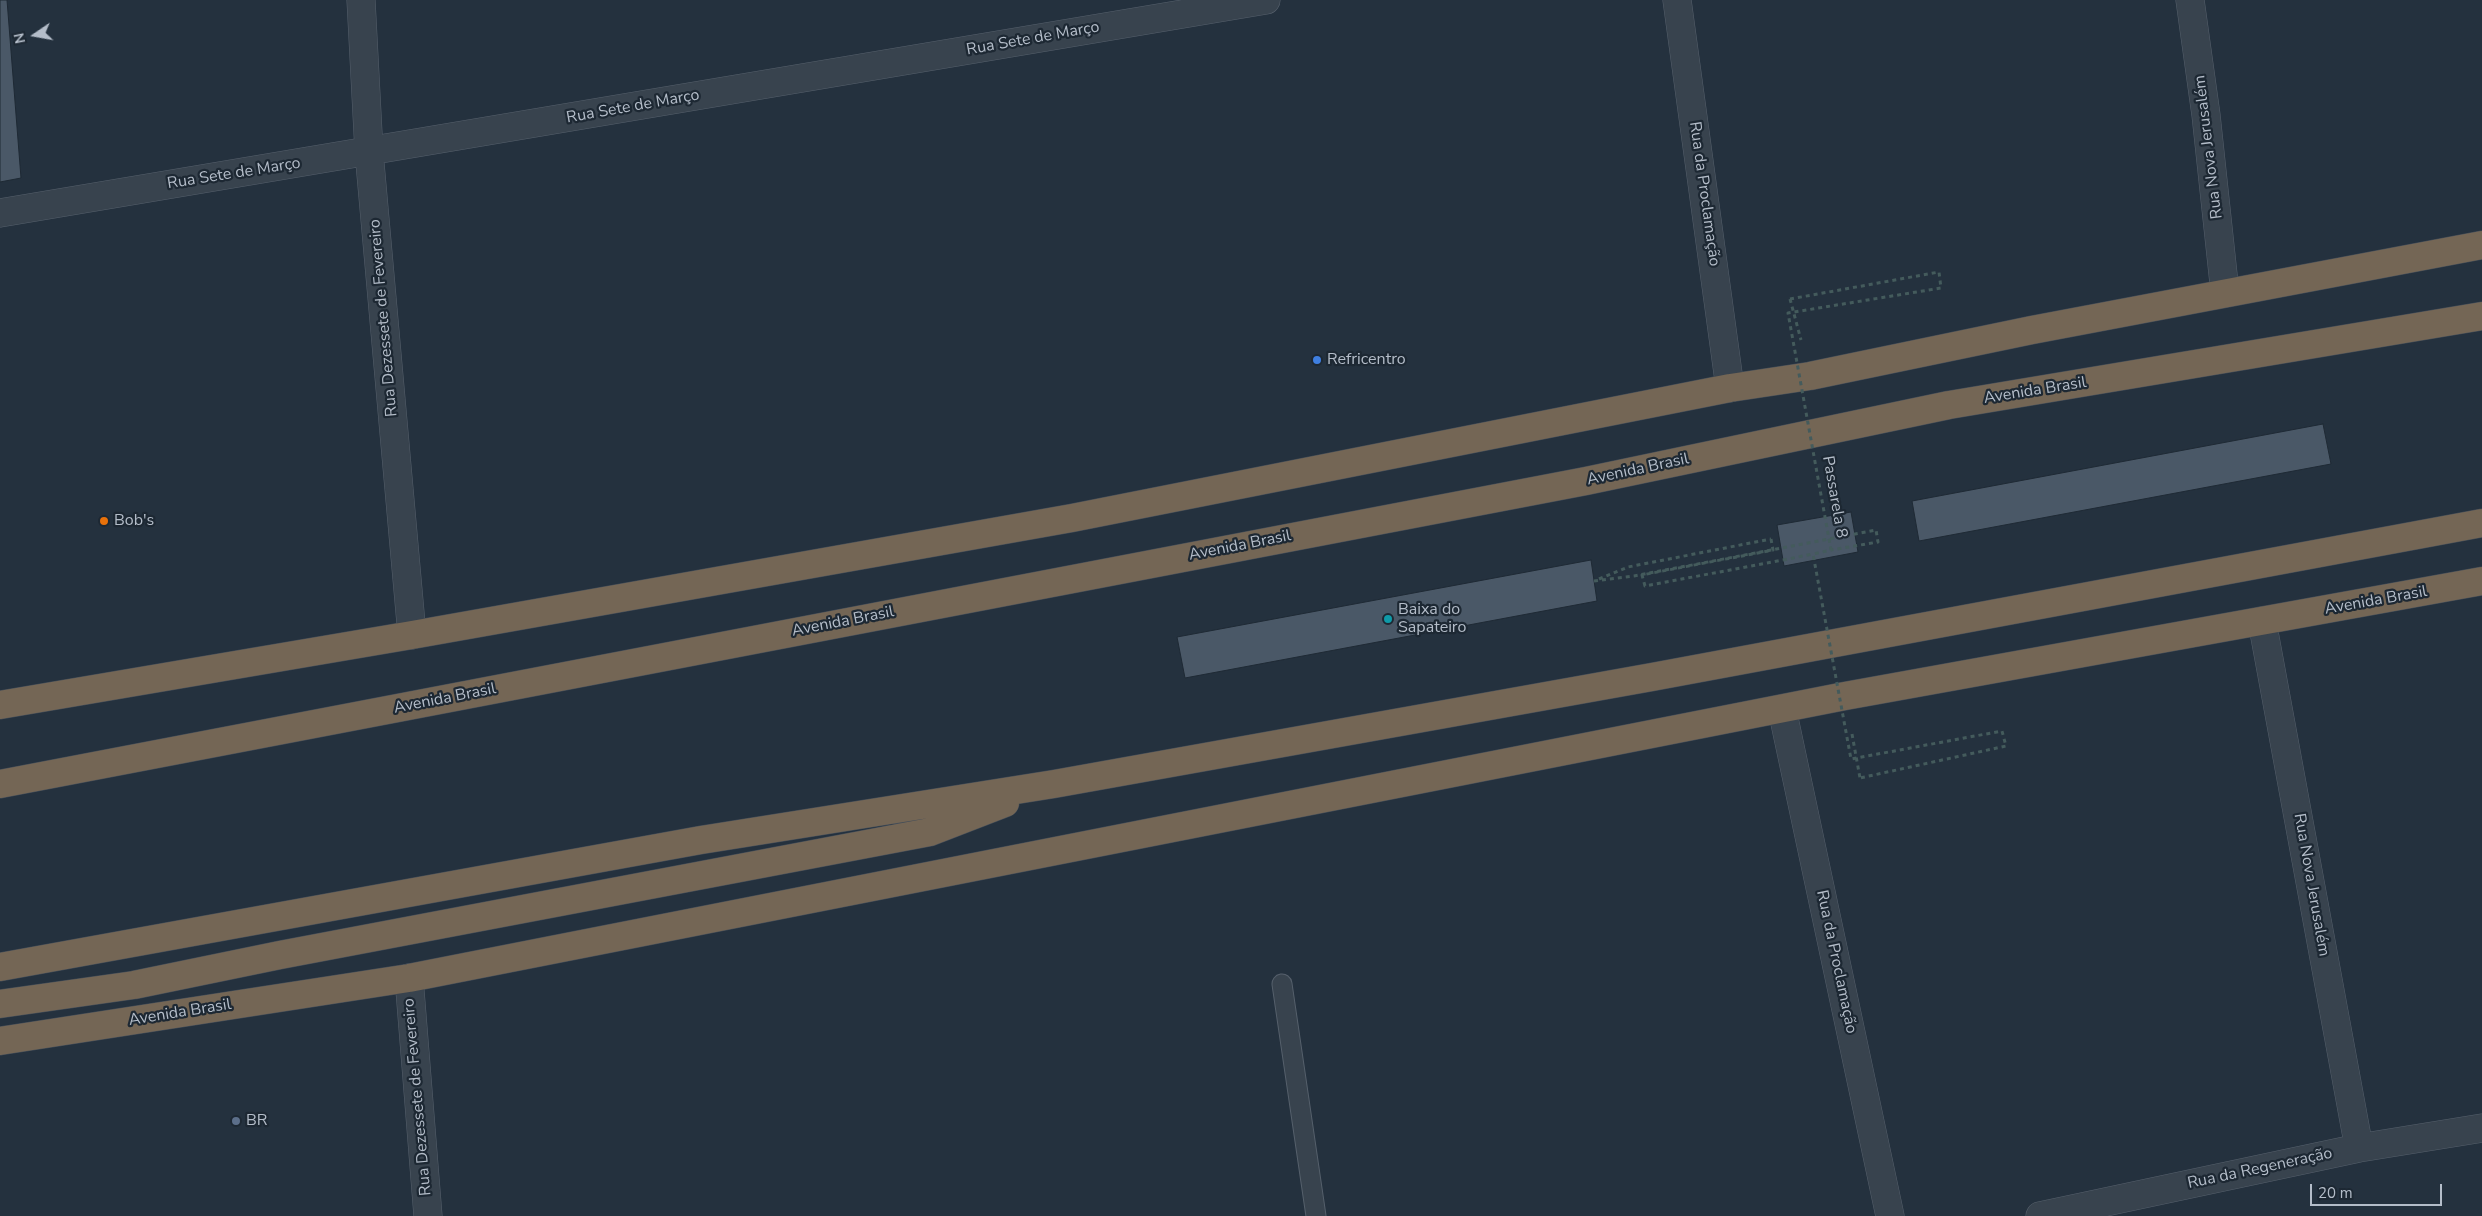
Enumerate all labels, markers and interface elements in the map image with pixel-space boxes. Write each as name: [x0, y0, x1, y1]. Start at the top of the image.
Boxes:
north arrow: [10, 10, 60, 60]
street label: Rua Sete de Março: [965, 18, 1101, 60]
text: N: [9, 31, 30, 45]
street label: Rua Nova Jerusalém: [2191, 74, 2227, 220]
street label: Rua Sete de Março: [565, 86, 701, 128]
street label: Rua da Proclamação: [1684, 120, 1724, 268]
street label: Rua Sete de Março: [166, 154, 302, 194]
street label: Rua Dezessete de Fevereiro: [366, 218, 402, 418]
place label: Refricentro: [1327, 350, 1406, 370]
marker: Refricentro: [1311, 354, 1323, 366]
street label: Avenida Brasil: [1982, 373, 2088, 409]
street label: Avenida Brasil: [1585, 450, 1691, 490]
street label: Passarela 8: [1817, 454, 1851, 540]
place label: Bob's: [114, 511, 154, 531]
marker: Bob's: [98, 515, 110, 527]
street label: Avenida Brasil: [1187, 527, 1293, 565]
street label: Avenida Brasil: [2323, 583, 2429, 619]
place label: Baixa do Sapateiro: [1398, 600, 1466, 638]
street label: Avenida Brasil: [790, 603, 896, 641]
marker: Baixa do Sapateiro: [1382, 613, 1394, 625]
street label: Avenida Brasil: [392, 680, 498, 718]
street label: Rua Nova Jerusalém: [2289, 812, 2333, 958]
street label: Rua da Proclamação: [1811, 889, 1861, 1035]
street label: Avenida Brasil: [127, 995, 233, 1031]
street label: Rua Dezessete de Fevereiro: [400, 997, 436, 1197]
place label: BR: [246, 1111, 268, 1131]
marker: BR: [230, 1115, 242, 1127]
street label: Rua da Regeneração: [2186, 1144, 2334, 1194]
scale bar: [2312, 1174, 2444, 1206]
text: 20 m: [2318, 1183, 2353, 1203]

